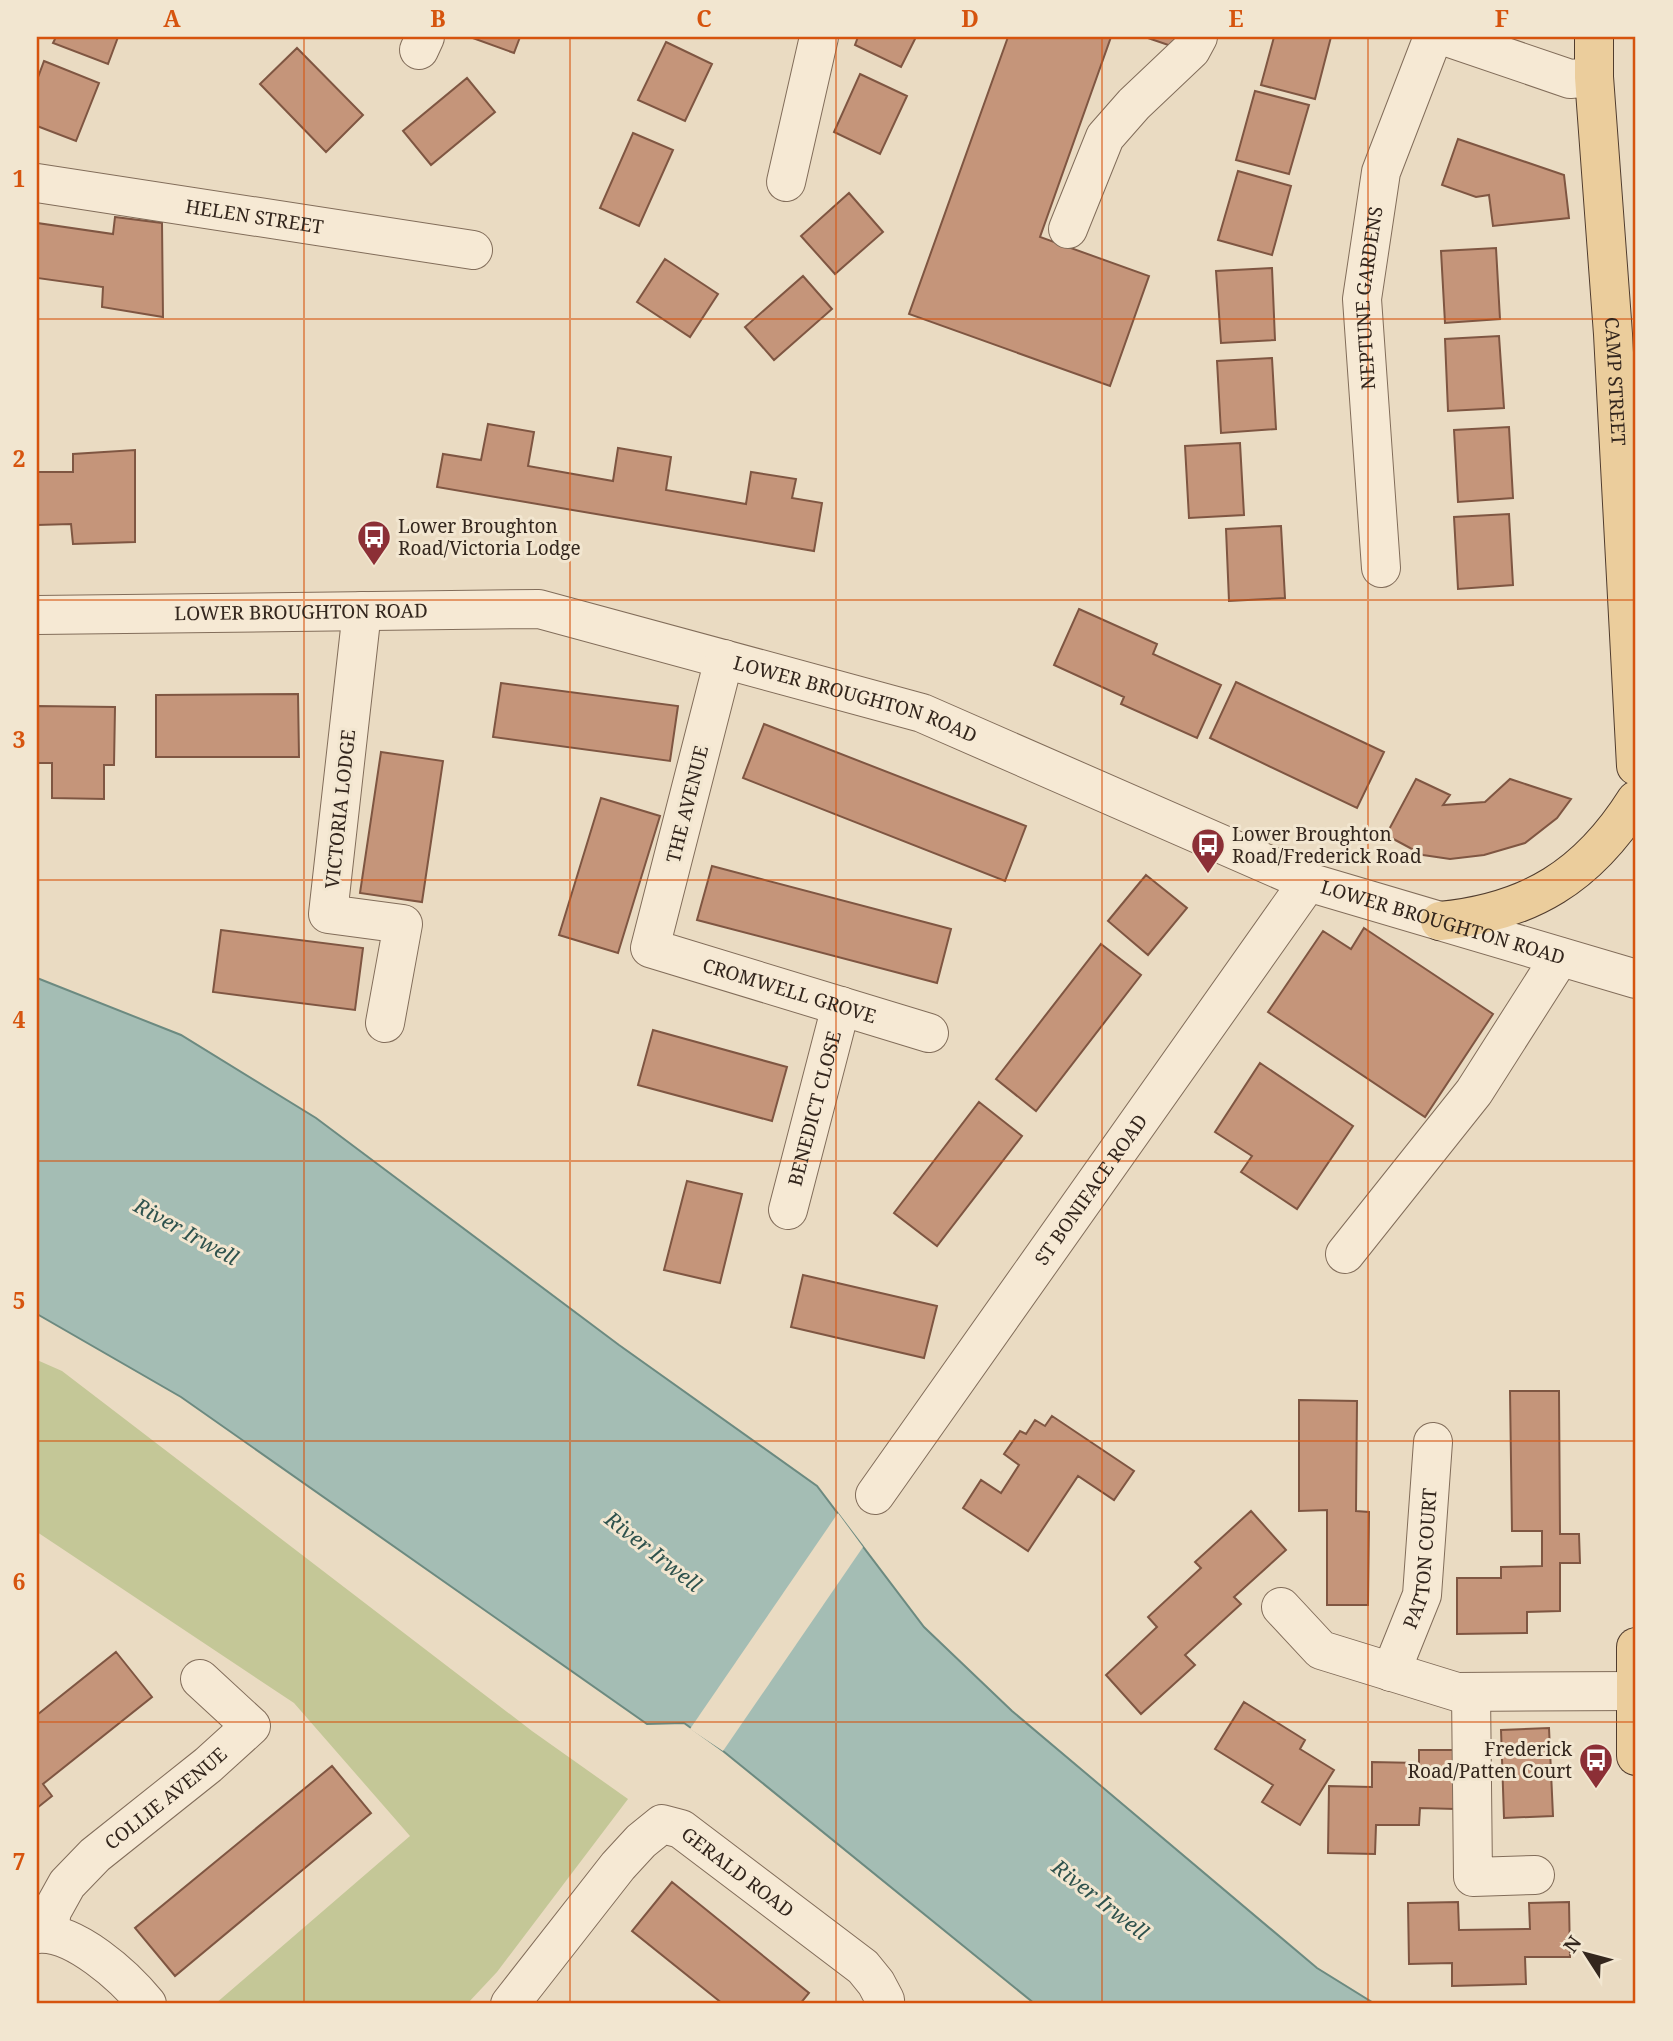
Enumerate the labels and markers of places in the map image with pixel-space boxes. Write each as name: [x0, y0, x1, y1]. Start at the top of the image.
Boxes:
place label: Lower Broughton Road/Victoria Lodge: [398, 513, 581, 561]
bus stop icon: Lower Broughton Road/Victoria Lodge: [355, 518, 393, 567]
place label: Lower Broughton Road/Frederick Road: [1232, 821, 1422, 869]
bus stop icon: Lower Broughton Road/Frederick Road: [1189, 826, 1227, 875]
place label: Frederick Road/Patten Court: [1407, 1736, 1573, 1784]
bus stop icon: Frederick Road/Patten Court: [1577, 1741, 1615, 1790]

